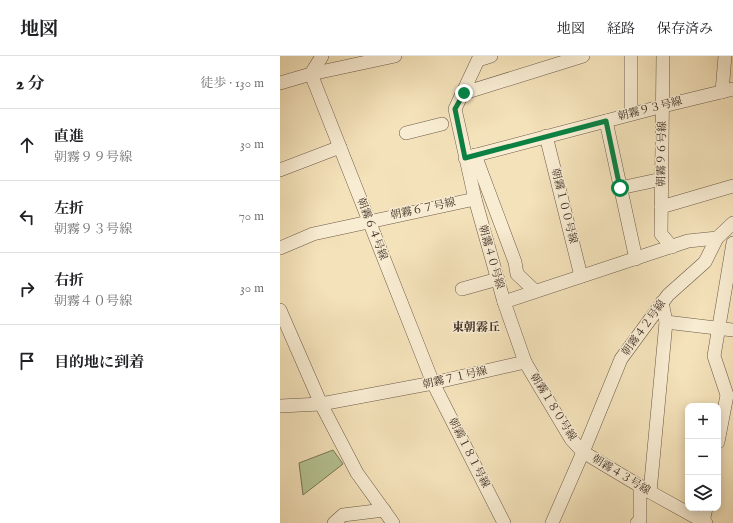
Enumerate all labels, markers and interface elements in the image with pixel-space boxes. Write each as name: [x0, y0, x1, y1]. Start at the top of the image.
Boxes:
text: 地図: [20, 18, 58, 42]
text: 地図: [557, 20, 585, 38]
text: 経路: [607, 20, 635, 38]
text: 保存済み: [657, 20, 713, 38]
text: 2 分: [16, 74, 45, 95]
text: 徒歩 · 130 m: [200, 75, 264, 92]
route end: [455, 84, 473, 102]
street label: 朝霧９３号線: [616, 94, 684, 124]
street label: 朝霧９６号線: [654, 121, 670, 187]
text: 直進: [54, 127, 84, 146]
icon: ahead: [16, 134, 38, 156]
text: 30 m: [240, 136, 264, 153]
text: 朝霧９９号線: [54, 149, 132, 166]
street label: 朝霧１００号線: [548, 167, 580, 245]
route start: [611, 179, 629, 197]
street label: 朝霧６７号線: [389, 195, 457, 223]
street label: 朝霧６４号線: [354, 196, 390, 262]
text: 左折: [54, 199, 84, 218]
icon: left: [16, 206, 38, 228]
text: 70 m: [239, 208, 264, 225]
text: 朝霧９３号線: [54, 221, 132, 238]
street label: 朝霧４０号線: [475, 223, 507, 291]
text: 右折: [54, 271, 84, 290]
icon: right: [16, 278, 38, 300]
text: 30 m: [240, 280, 264, 297]
text: 朝霧４０号線: [54, 293, 132, 310]
street label: 朝霧４２号線: [619, 297, 669, 359]
district label: 東朝霧丘: [452, 320, 500, 335]
icon: arrive: [16, 350, 38, 372]
text: 目的地に到着: [54, 353, 144, 372]
street label: 朝霧７１号線: [421, 364, 489, 392]
street label: 朝霧１８０号線: [527, 371, 579, 443]
map controls: [685, 403, 721, 511]
button: +: [685, 403, 721, 439]
street label: 朝霧１８１号線: [445, 416, 493, 490]
button: −: [685, 439, 721, 475]
street label: 朝霧４３号線: [589, 452, 653, 498]
button: layers: [685, 475, 721, 511]

